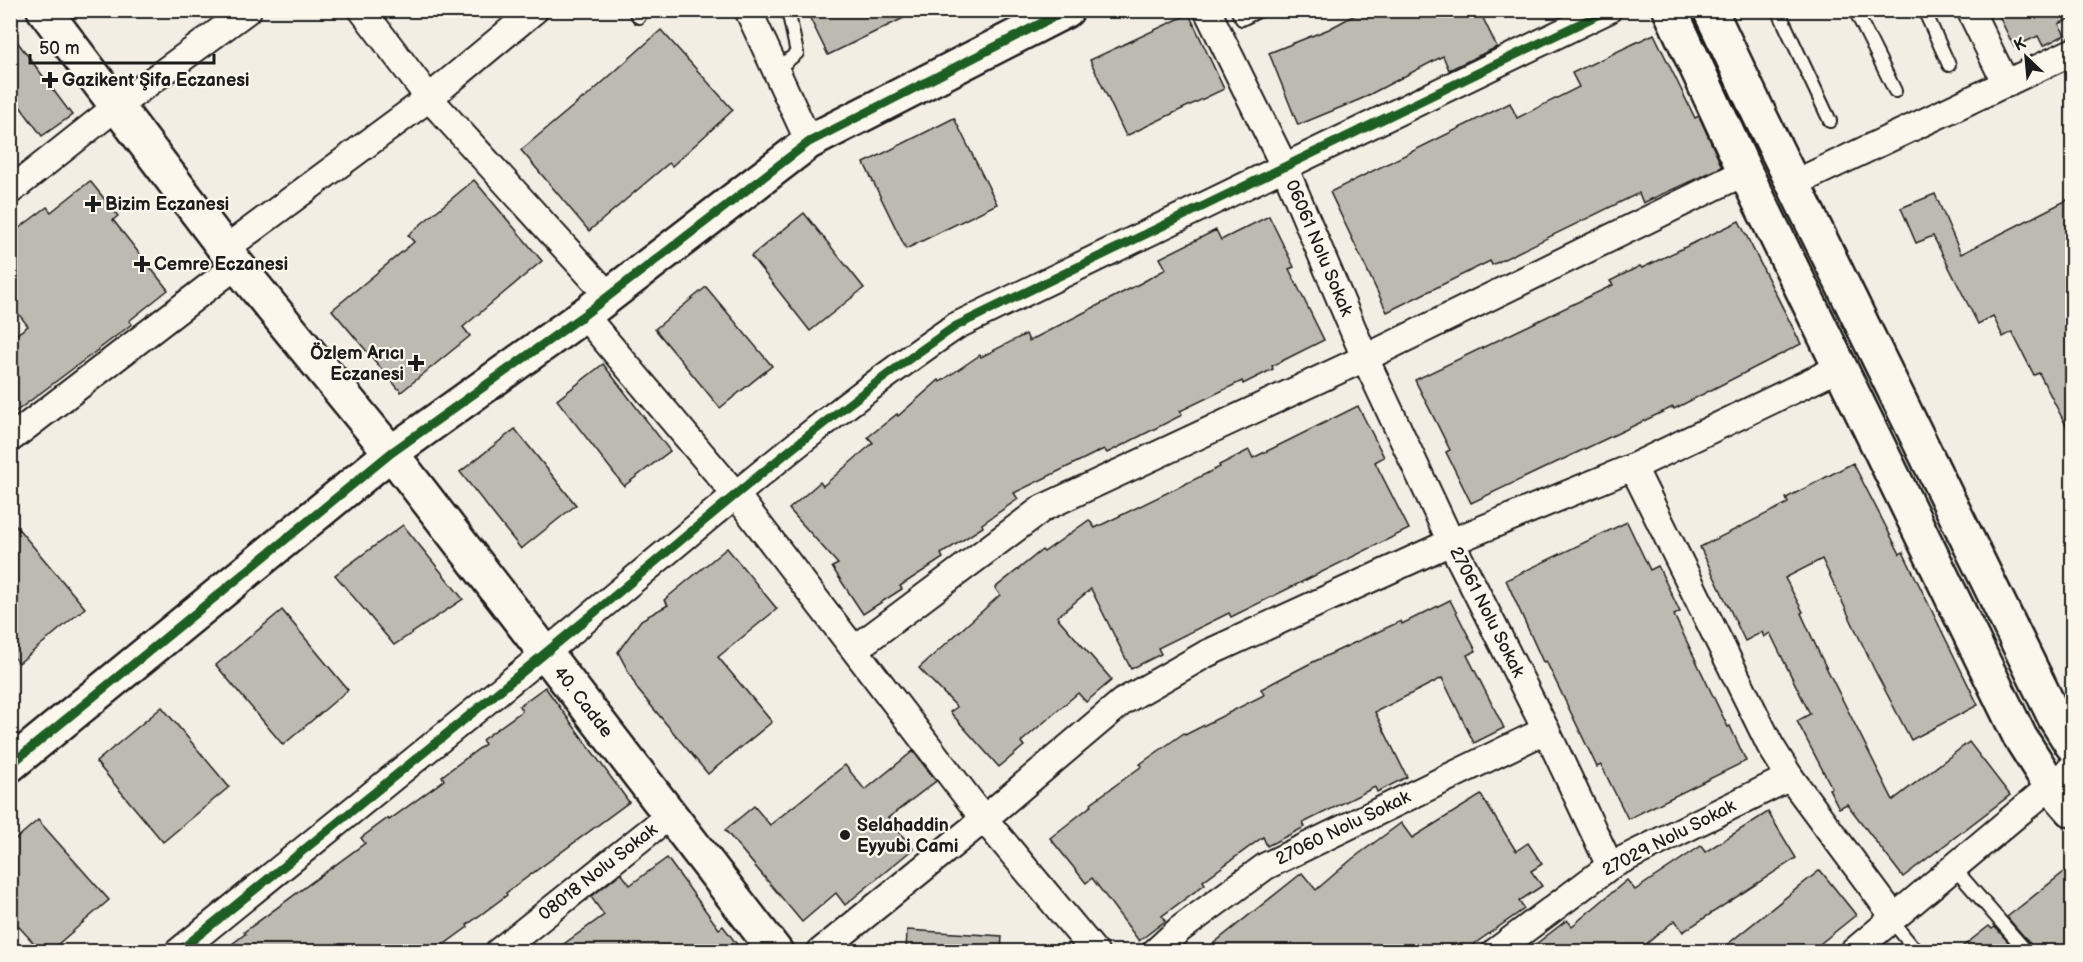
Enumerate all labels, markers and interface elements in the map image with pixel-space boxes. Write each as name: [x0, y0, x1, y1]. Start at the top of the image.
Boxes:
scale bar: [30, 27, 214, 65]
north arrow: [1996, 27, 2056, 87]
text: K: [2011, 34, 2029, 56]
text: 50 m: [39, 38, 80, 59]
place label: Gazikent Şifa Eczanesi: [62, 70, 250, 91]
marker: Gazikent Şifa Eczanesi: [43, 73, 57, 87]
street label: 06061 Nolu Sokak: [1281, 177, 1357, 319]
place label: Bizim Eczanesi: [105, 194, 229, 215]
marker: Bizim Eczanesi: [86, 197, 100, 211]
place label: Cemre Eczanesi: [154, 254, 288, 275]
marker: Cemre Eczanesi: [135, 257, 149, 271]
place label: Özlem Arıcı Eczanesi: [310, 342, 404, 385]
marker: Özlem Arıcı Eczanesi: [409, 356, 423, 370]
street label: 27061 Nolu Sokak: [1445, 543, 1529, 681]
street label: 40. Cadde: [549, 662, 617, 742]
street label: 27060 Nolu Sokak: [1272, 786, 1414, 870]
street label: 27029 Nolu Sokak: [1599, 795, 1739, 881]
place label: Selahaddin Eyyubi Cami: [857, 815, 958, 857]
street label: 08018 Nolu Sokak: [534, 819, 662, 925]
marker: Selahaddin Eyyubi Cami: [838, 828, 852, 842]

